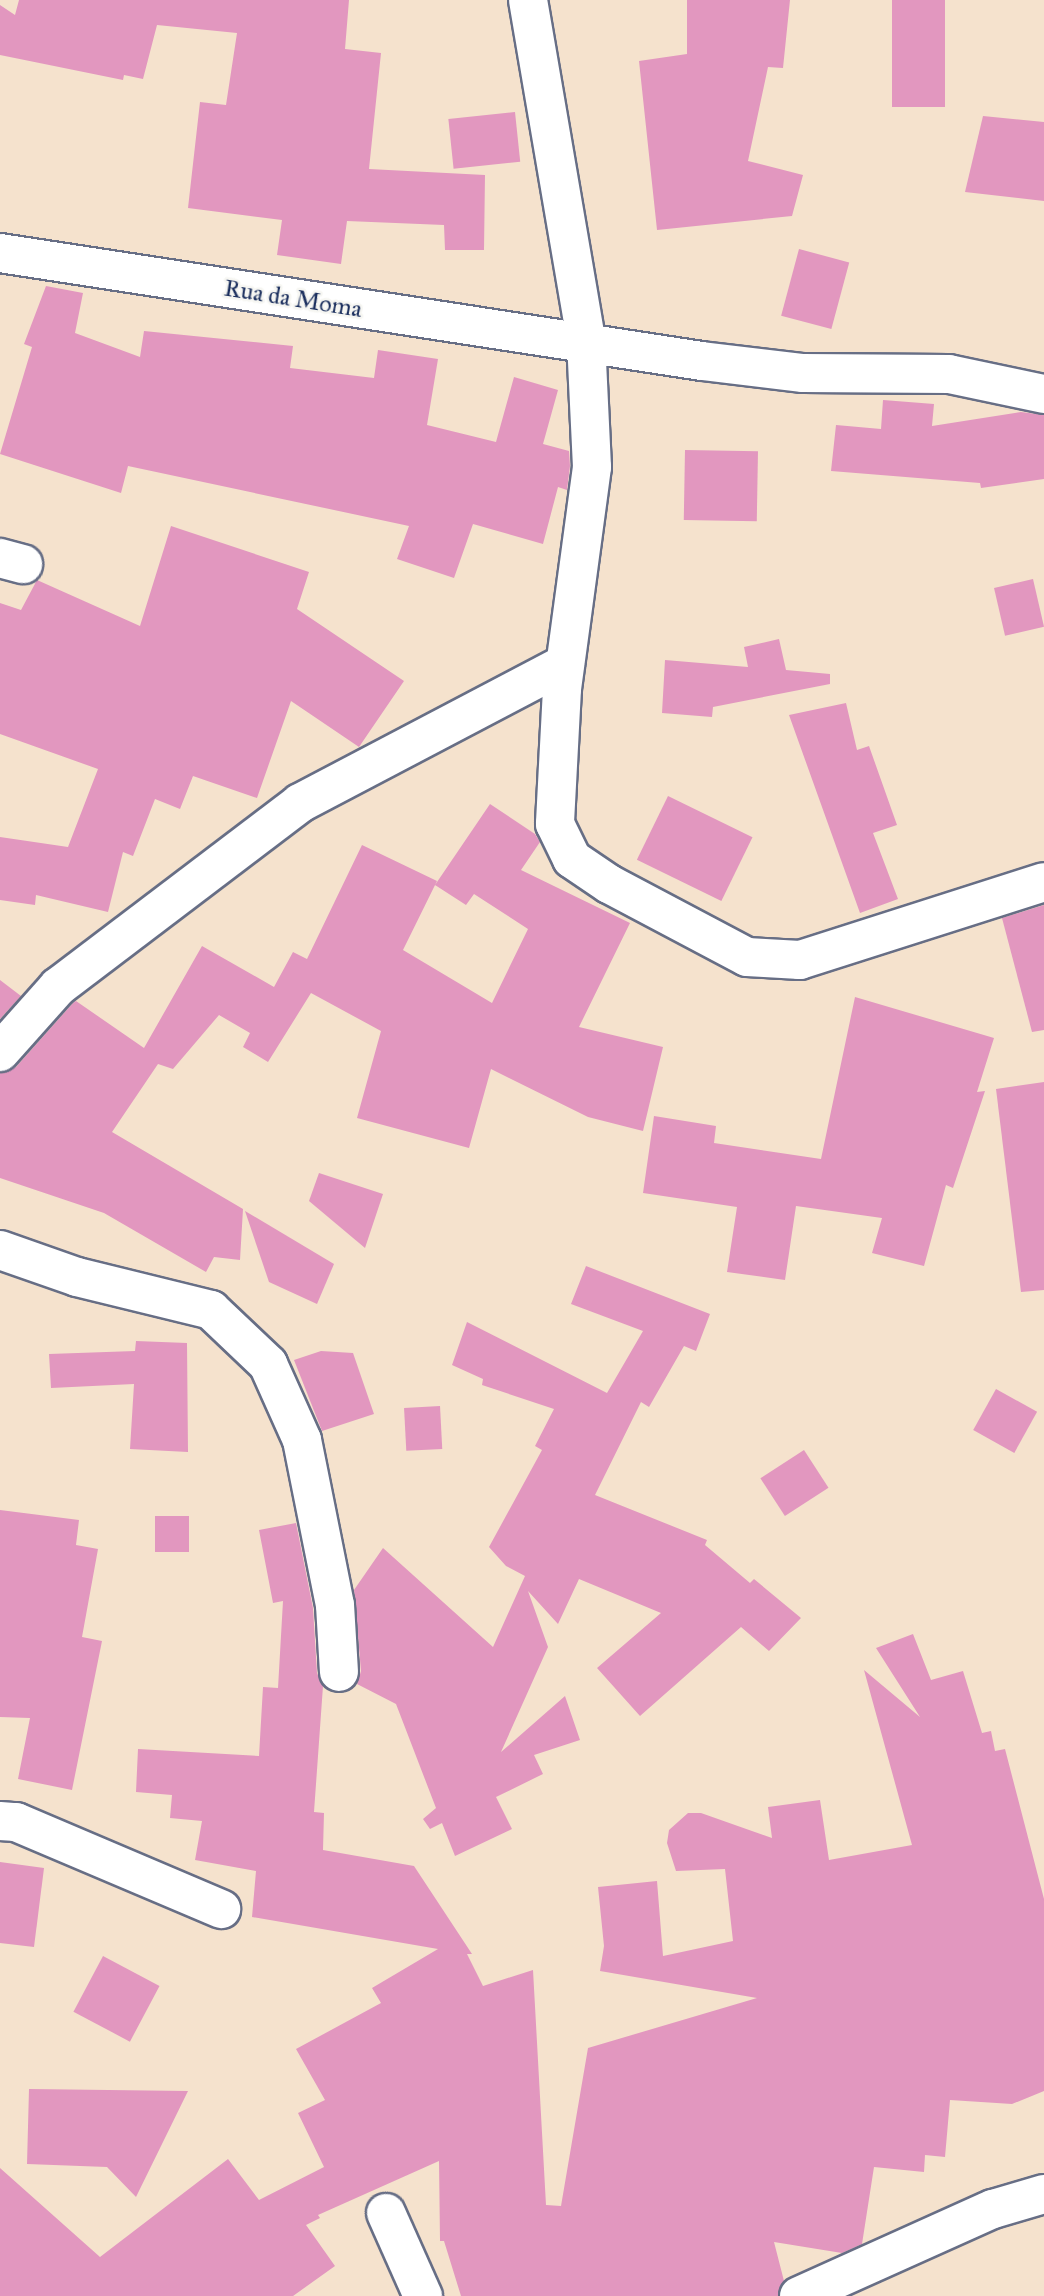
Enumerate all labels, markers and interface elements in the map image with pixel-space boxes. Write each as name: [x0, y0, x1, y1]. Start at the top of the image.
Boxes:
street label: Rua da Moma: [222, 274, 364, 324]

